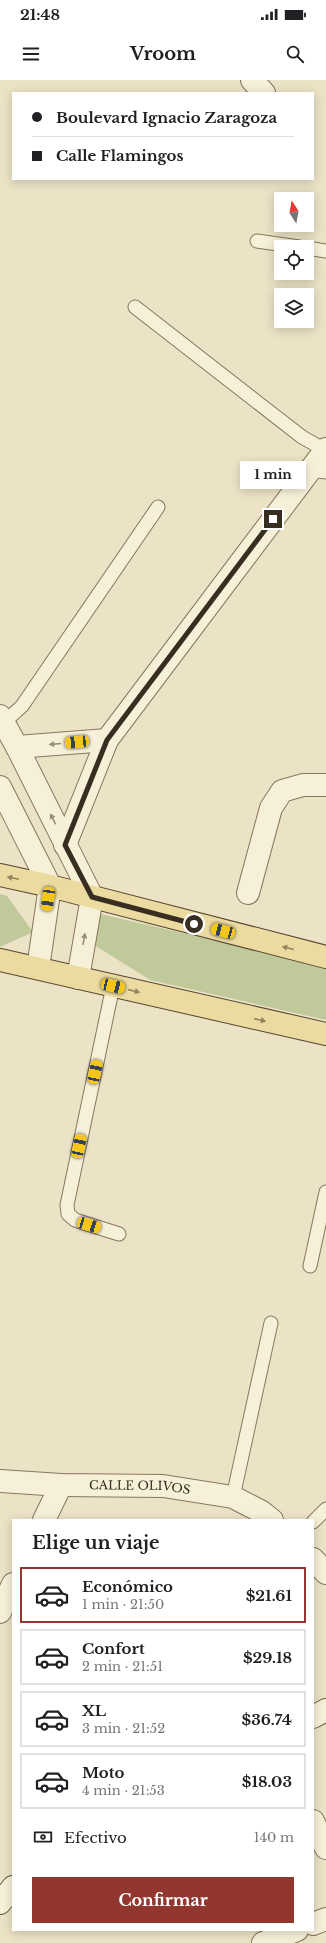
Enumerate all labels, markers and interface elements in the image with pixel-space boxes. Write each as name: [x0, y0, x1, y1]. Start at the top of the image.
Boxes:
text: 21:48: [20, 5, 60, 24]
icon: menu: [20, 43, 42, 65]
text: Vroom: [130, 43, 196, 65]
icon: search: [284, 43, 306, 65]
text: Boulevard Ignacio Zaragoza: [56, 108, 277, 127]
text: Calle Flamingos: [56, 146, 184, 165]
north arrow: [274, 192, 314, 232]
map controls: [274, 192, 314, 328]
button: locate: [274, 240, 314, 280]
button: layers: [274, 288, 314, 328]
callout: 1 min: [240, 461, 306, 489]
text: 1 min: [254, 466, 292, 483]
route end: [264, 510, 282, 528]
car: [65, 735, 89, 749]
one-way arrow: [49, 740, 61, 747]
one-way arrow: [50, 813, 56, 825]
one-way arrow: [7, 874, 19, 880]
car: [40, 886, 56, 912]
route start: [185, 915, 203, 933]
car: [210, 922, 236, 940]
one-way arrow: [82, 933, 88, 946]
one-way arrow: [282, 945, 294, 951]
car: [100, 977, 126, 995]
one-way arrow: [127, 989, 140, 995]
one-way arrow: [254, 1017, 267, 1023]
car: [87, 1059, 103, 1085]
car: [71, 1133, 87, 1159]
car: [76, 1216, 102, 1234]
street label: CALLE OLIVOS: [89, 1477, 192, 1497]
text: Elige un viaje: [32, 1532, 159, 1554]
icon: car: [34, 1577, 70, 1613]
text: Económico: [82, 1577, 173, 1596]
text: $21.61: [246, 1586, 292, 1605]
text: 1 min · 21:50: [82, 1596, 164, 1613]
icon: car: [34, 1639, 70, 1675]
text: Confort: [82, 1639, 145, 1658]
text: $29.18: [243, 1648, 292, 1667]
text: 2 min · 21:51: [82, 1658, 163, 1675]
icon: car: [34, 1701, 70, 1737]
text: XL: [82, 1701, 106, 1720]
text: $36.74: [242, 1710, 292, 1729]
text: 3 min · 21:52: [82, 1720, 165, 1737]
icon: car: [34, 1763, 70, 1799]
text: Moto: [82, 1763, 124, 1782]
text: $18.03: [242, 1772, 292, 1791]
text: 4 min · 21:53: [82, 1782, 165, 1799]
icon: cash: [32, 1826, 54, 1848]
text: Efectivo: [64, 1828, 127, 1847]
text: 140 m: [254, 1829, 294, 1846]
button: Confirmar: [32, 1877, 294, 1923]

